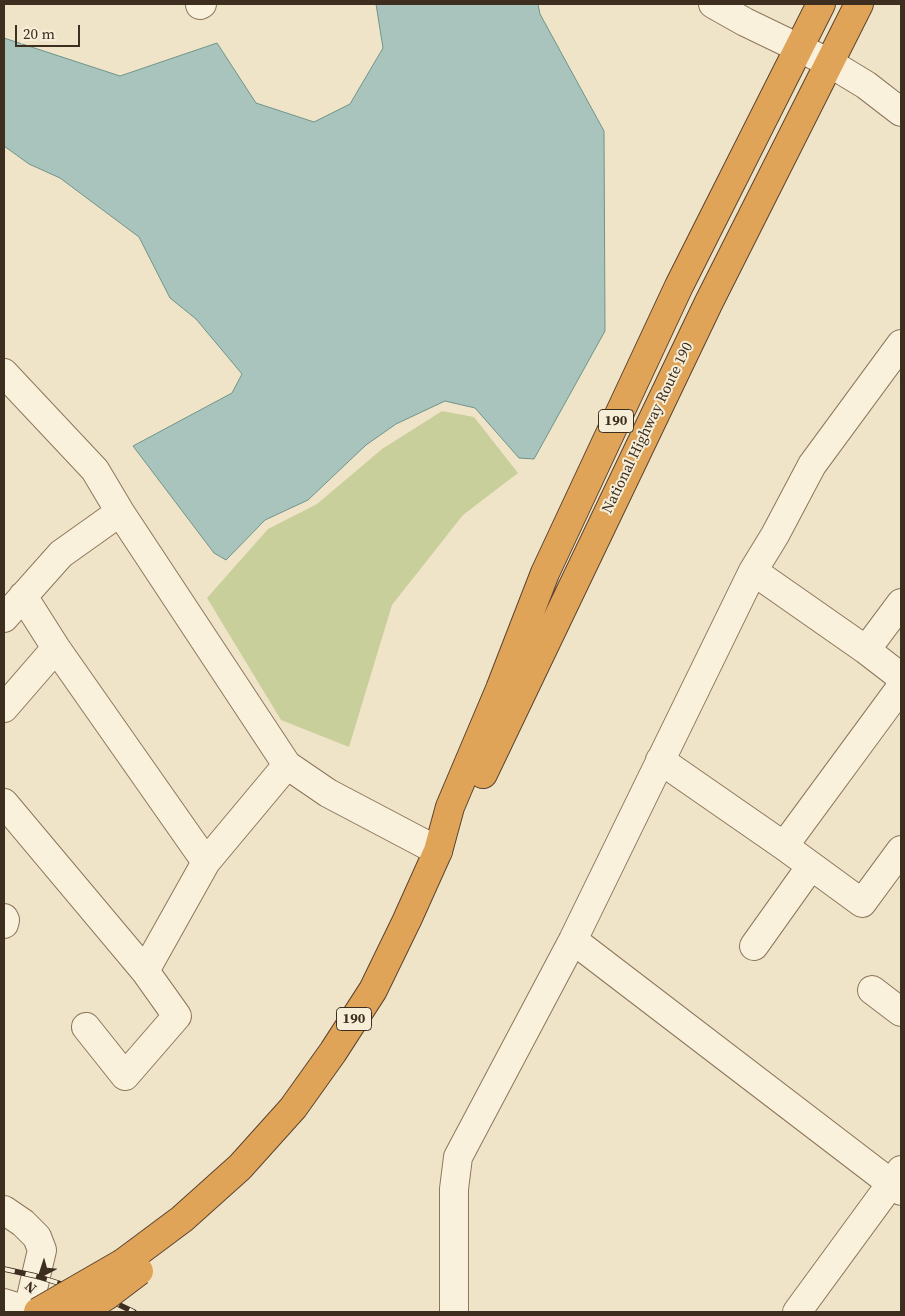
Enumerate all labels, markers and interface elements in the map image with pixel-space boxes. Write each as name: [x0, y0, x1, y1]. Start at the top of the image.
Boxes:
scale bar: [18, 15, 82, 47]
text: 20 m: [23, 23, 55, 44]
street label: National Highway Route 190: [599, 340, 697, 516]
road number: 190: [598, 410, 634, 432]
road number: 190: [336, 1008, 372, 1030]
north arrow: [15, 1251, 65, 1301]
text: N: [20, 1277, 41, 1298]

